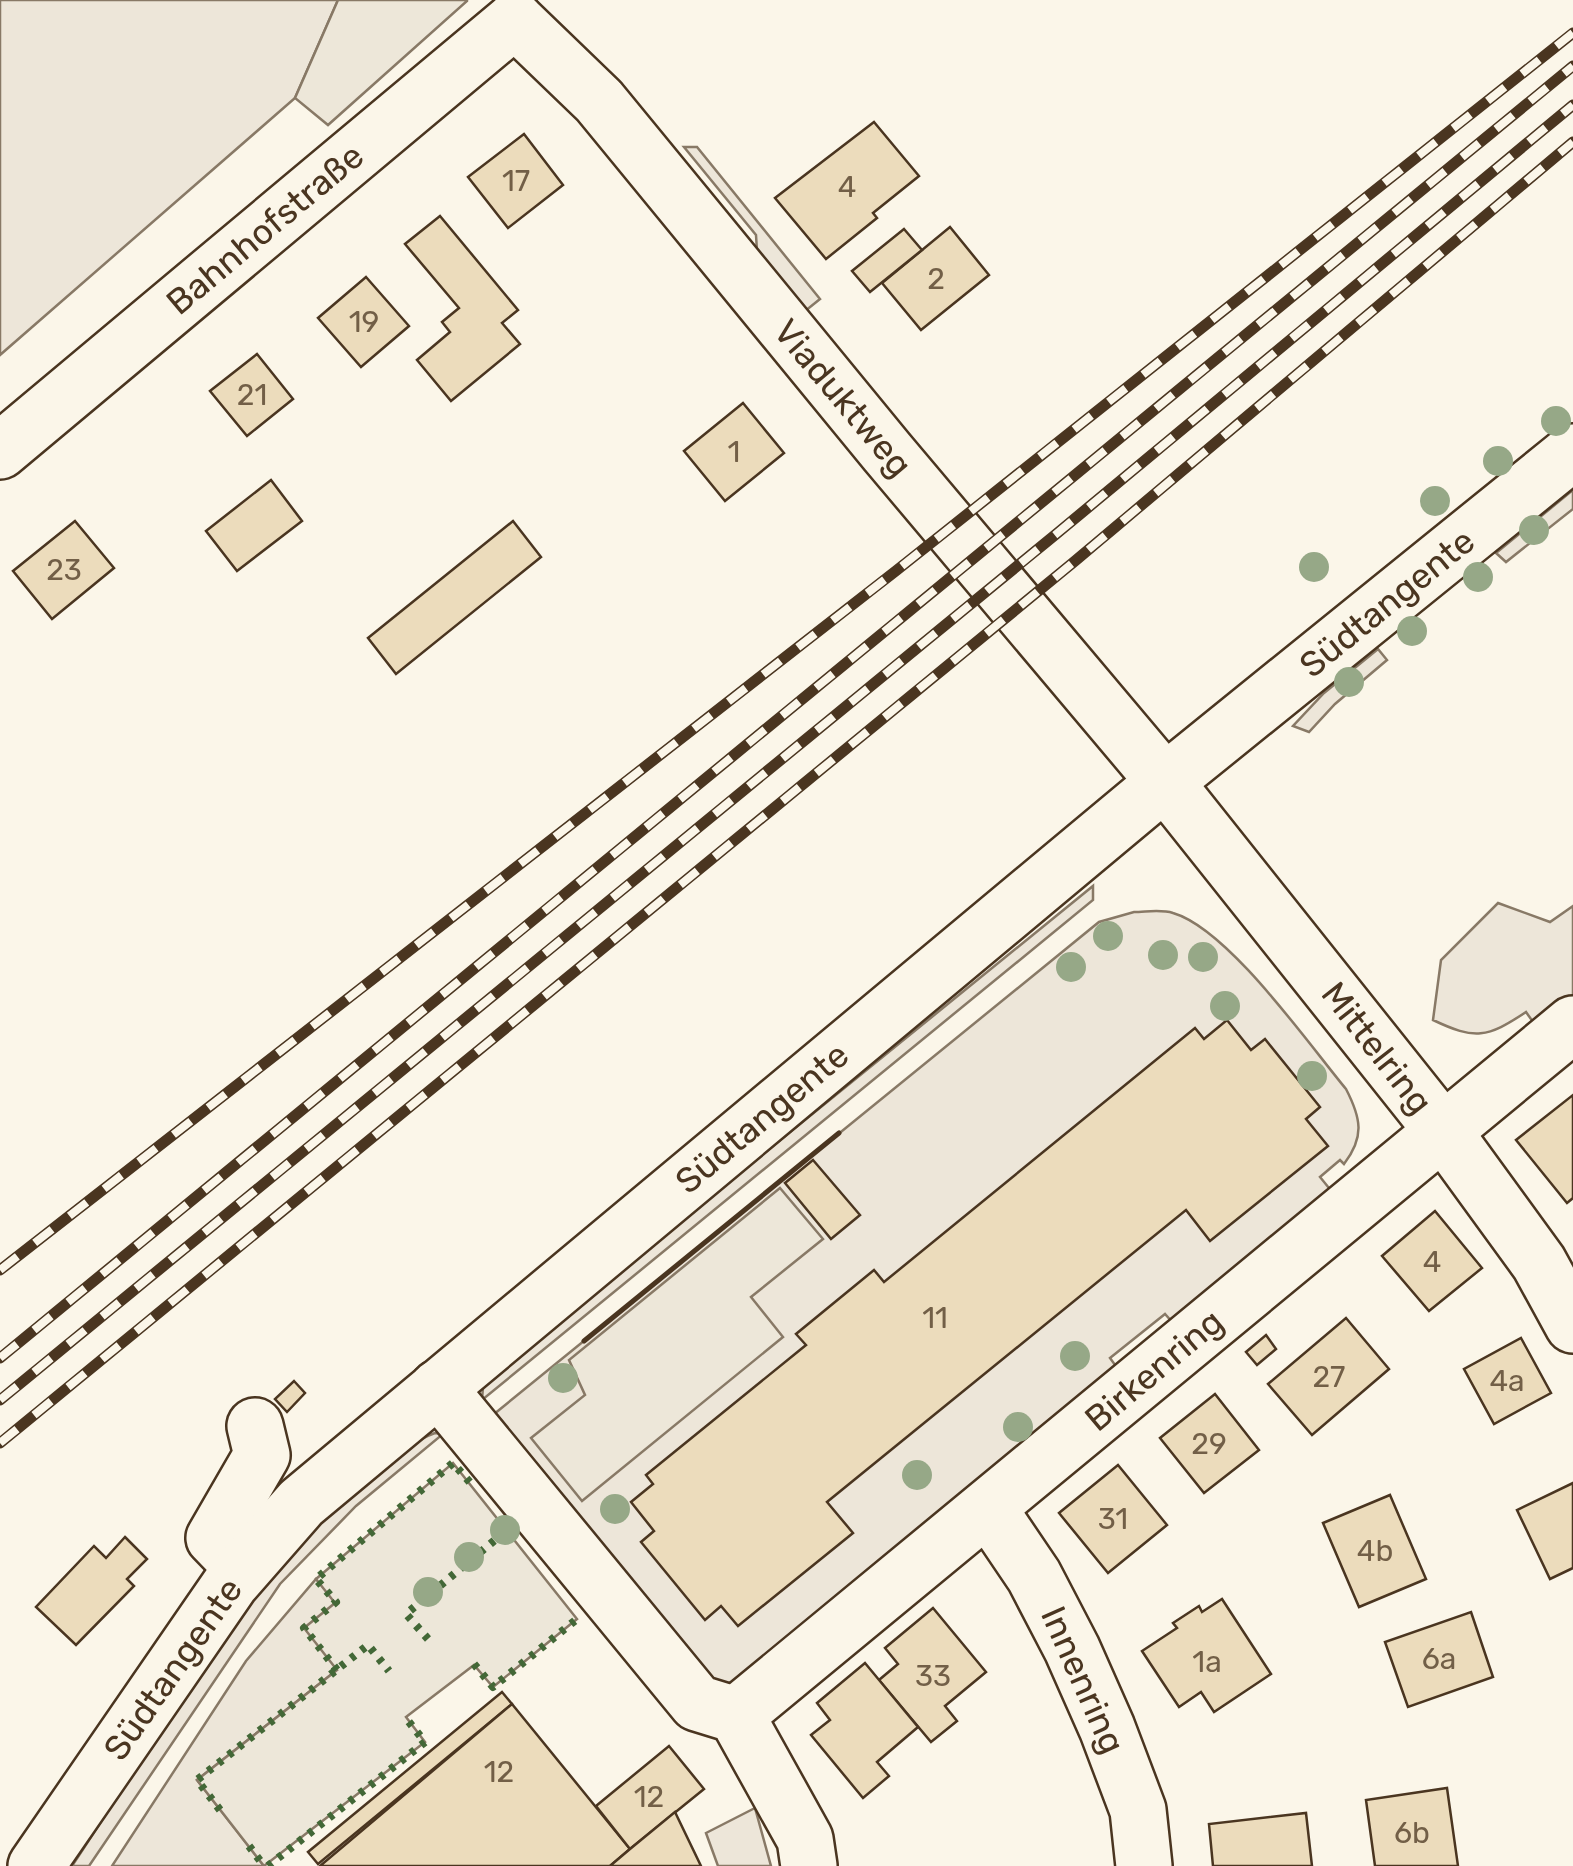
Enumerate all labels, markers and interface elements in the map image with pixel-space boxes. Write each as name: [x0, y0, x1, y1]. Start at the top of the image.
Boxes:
street label: Bahnhofstraße: [158, 135, 372, 323]
house number: 17: [502, 163, 530, 199]
house number: 4: [838, 169, 856, 205]
house number: 2: [927, 261, 945, 297]
house number: 19: [349, 304, 379, 340]
street label: Viaduktweg: [765, 311, 921, 485]
house number: 21: [237, 377, 267, 413]
house number: 1: [728, 434, 740, 470]
street label: Südtangente: [1291, 520, 1483, 686]
house number: 23: [46, 552, 82, 588]
street label: Mittelring: [1313, 974, 1441, 1122]
street label: Südtangente: [667, 1034, 857, 1202]
house number: 4: [1423, 1244, 1441, 1280]
house number: 11: [922, 1300, 948, 1336]
street label: Birkenring: [1077, 1300, 1231, 1440]
house number: 27: [1313, 1359, 1346, 1395]
house number: 4a: [1489, 1363, 1525, 1399]
house number: 29: [1191, 1426, 1227, 1462]
house number: 31: [1098, 1501, 1128, 1537]
house number: 4b: [1357, 1533, 1393, 1569]
street label: Südtangente: [95, 1570, 251, 1768]
street label: Innenring: [1032, 1600, 1134, 1760]
house number: 6a: [1422, 1641, 1456, 1677]
house number: 1a: [1192, 1644, 1222, 1680]
house number: 33: [915, 1658, 951, 1694]
house number: 12: [484, 1754, 514, 1790]
house number: 12: [634, 1779, 664, 1815]
house number: 6b: [1394, 1815, 1430, 1851]

